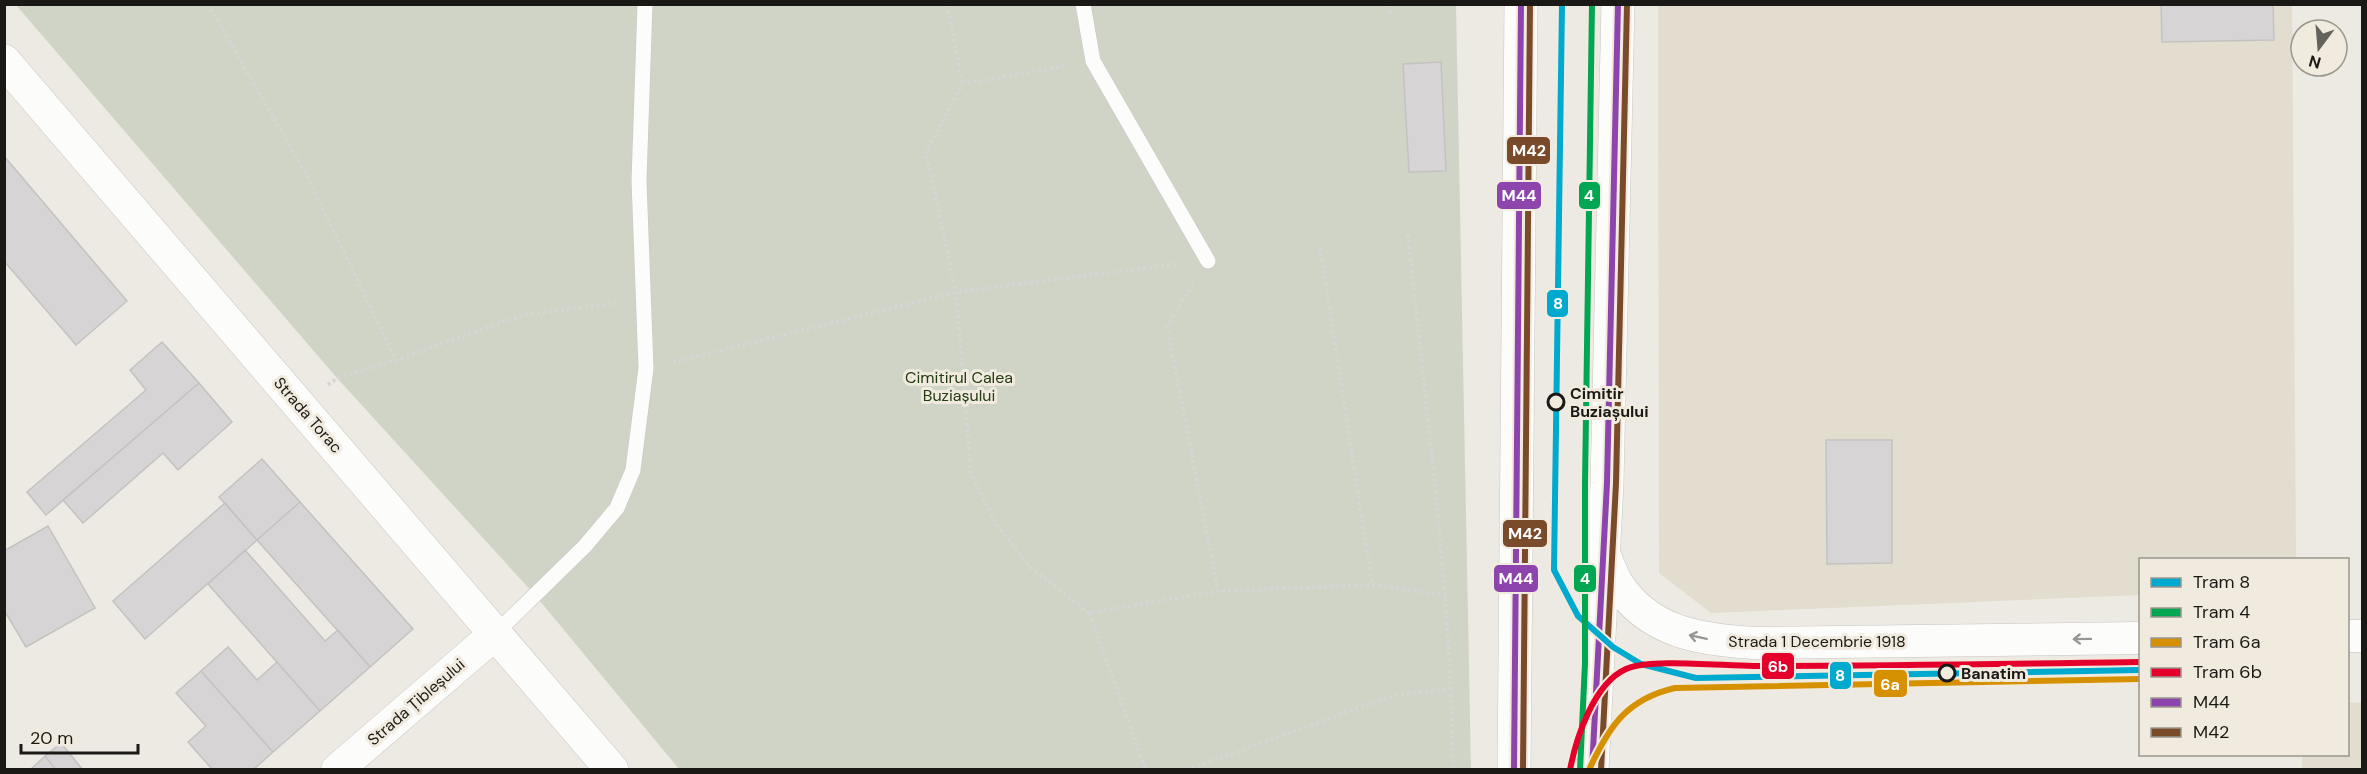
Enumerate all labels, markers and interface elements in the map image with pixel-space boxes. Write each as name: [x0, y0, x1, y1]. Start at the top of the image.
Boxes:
north arrow: [2289, 18, 2349, 78]
text: N: [2306, 50, 2324, 74]
line badge: M42: [1506, 136, 1551, 165]
text: M42: [1512, 140, 1546, 161]
line badge: M44: [1496, 181, 1542, 210]
line badge: 4: [1578, 181, 1601, 210]
text: M44: [1502, 185, 1536, 206]
text: 4: [1584, 185, 1594, 206]
line badge: 8: [1546, 289, 1569, 318]
text: 8: [1553, 293, 1563, 314]
park label: Cimitirul Calea Buziașului: [905, 367, 1013, 406]
street label: Strada Torac: [269, 373, 347, 457]
place label: Cimitir Buziașului: [1570, 383, 1649, 422]
marker: Cimitir Buziașului: [1547, 393, 1565, 411]
line badge: M42: [1502, 519, 1548, 548]
text: M42: [1508, 523, 1542, 544]
legend: [2139, 558, 2349, 756]
line badge: M44: [1493, 564, 1539, 593]
line badge: 4: [1573, 564, 1597, 593]
text: M44: [1499, 568, 1533, 589]
text: 4: [1580, 568, 1590, 589]
text: Tram 8: [2193, 570, 2250, 594]
text: Tram 4: [2193, 600, 2250, 624]
text: Tram 6a: [2193, 630, 2260, 654]
one-way arrow: [1689, 631, 1708, 643]
street label: Strada 1 Decembrie 1918: [1728, 631, 1906, 652]
one-way arrow: [2073, 633, 2093, 645]
line badge: 6b: [1761, 652, 1795, 680]
street label: Strada Țibleșului: [363, 654, 469, 750]
text: 6b: [1768, 656, 1788, 677]
text: Tram 6b: [2193, 660, 2262, 684]
line badge: 8: [1829, 661, 1852, 690]
place label: Banatim: [1961, 663, 2026, 684]
marker: Banatim: [1938, 664, 1956, 682]
text: 8: [1835, 665, 1845, 686]
line badge: 6a: [1873, 669, 1908, 698]
text: 6a: [1880, 674, 1900, 695]
text: M44: [2193, 690, 2230, 714]
scale bar: [21, 717, 138, 755]
text: M42: [2193, 720, 2229, 744]
text: 20 m: [30, 726, 73, 750]

